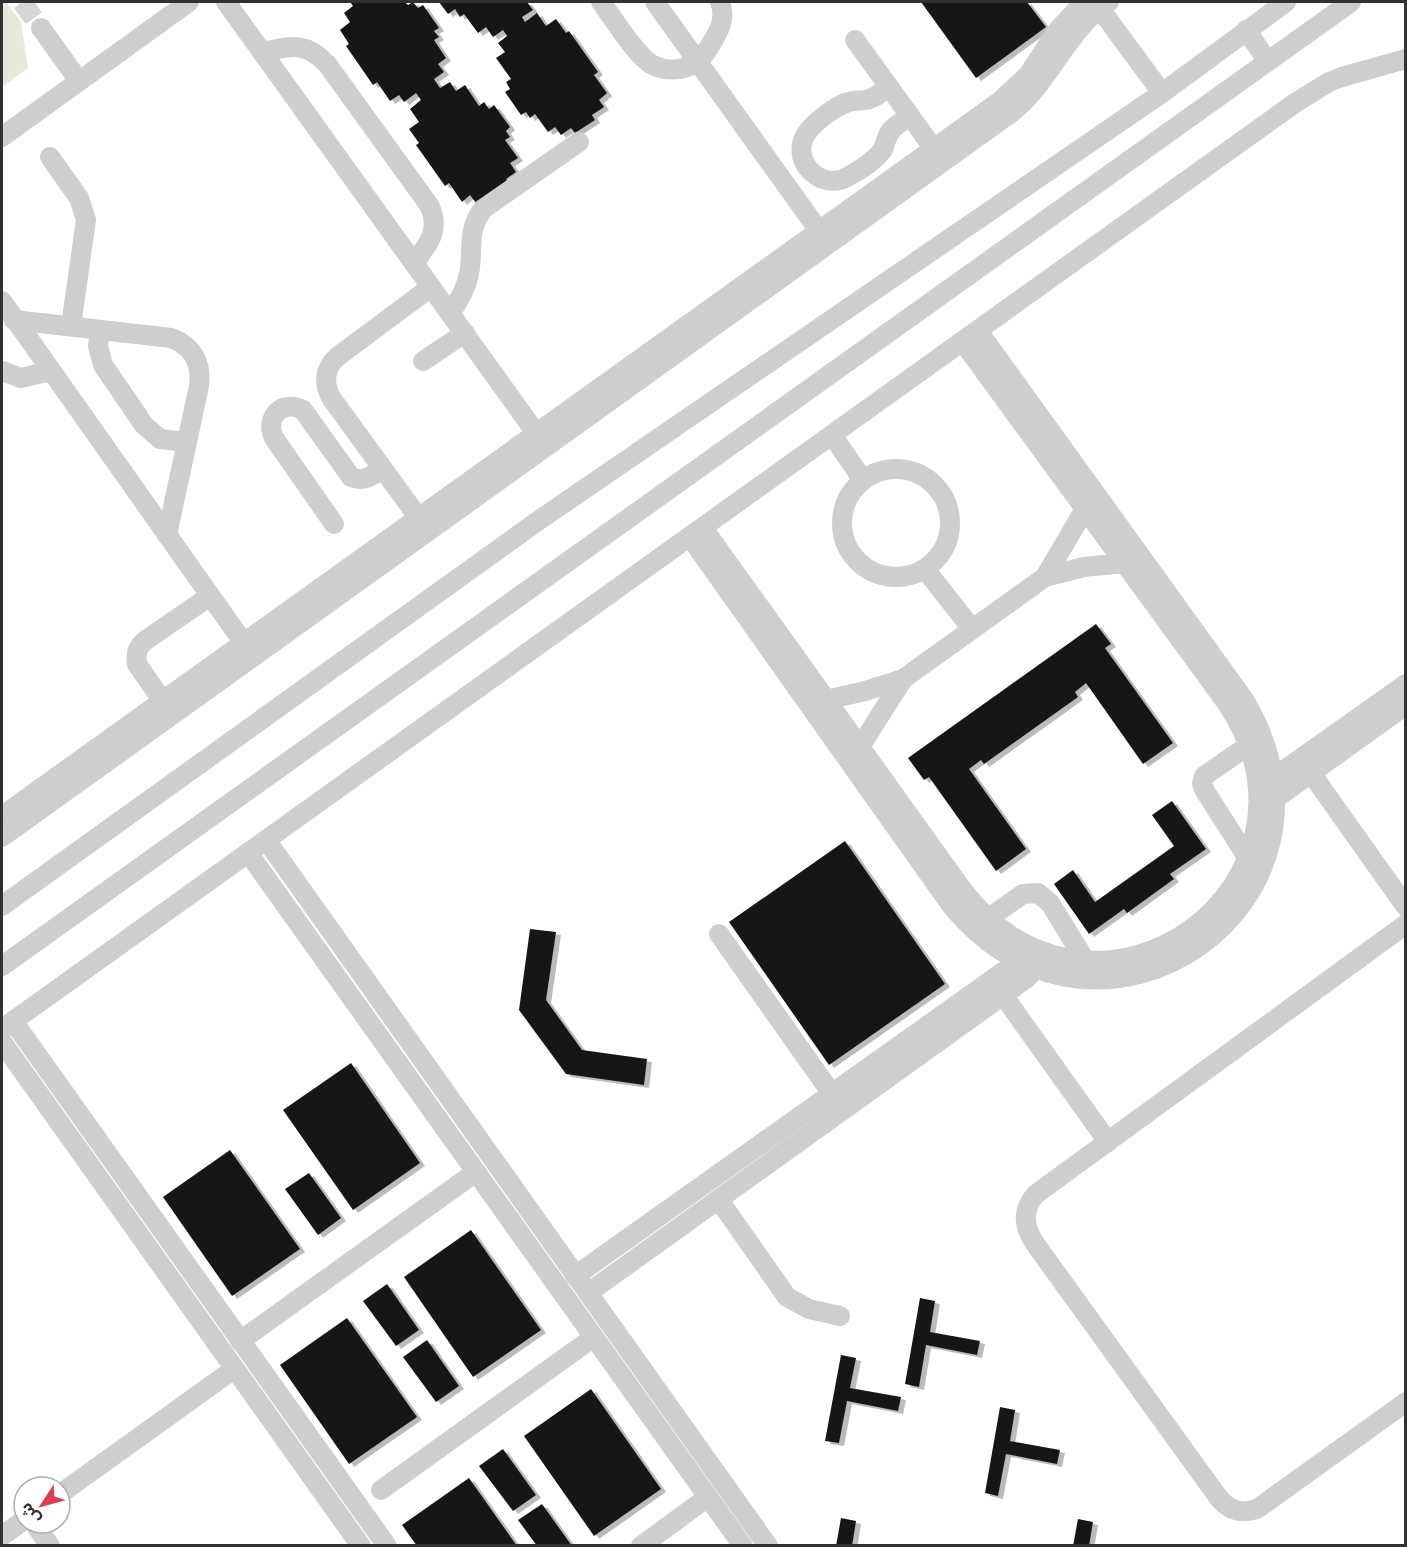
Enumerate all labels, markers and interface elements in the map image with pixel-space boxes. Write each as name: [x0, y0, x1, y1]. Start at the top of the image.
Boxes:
north arrow: [12, 1475, 72, 1535]
text: ش: [15, 1499, 44, 1529]

